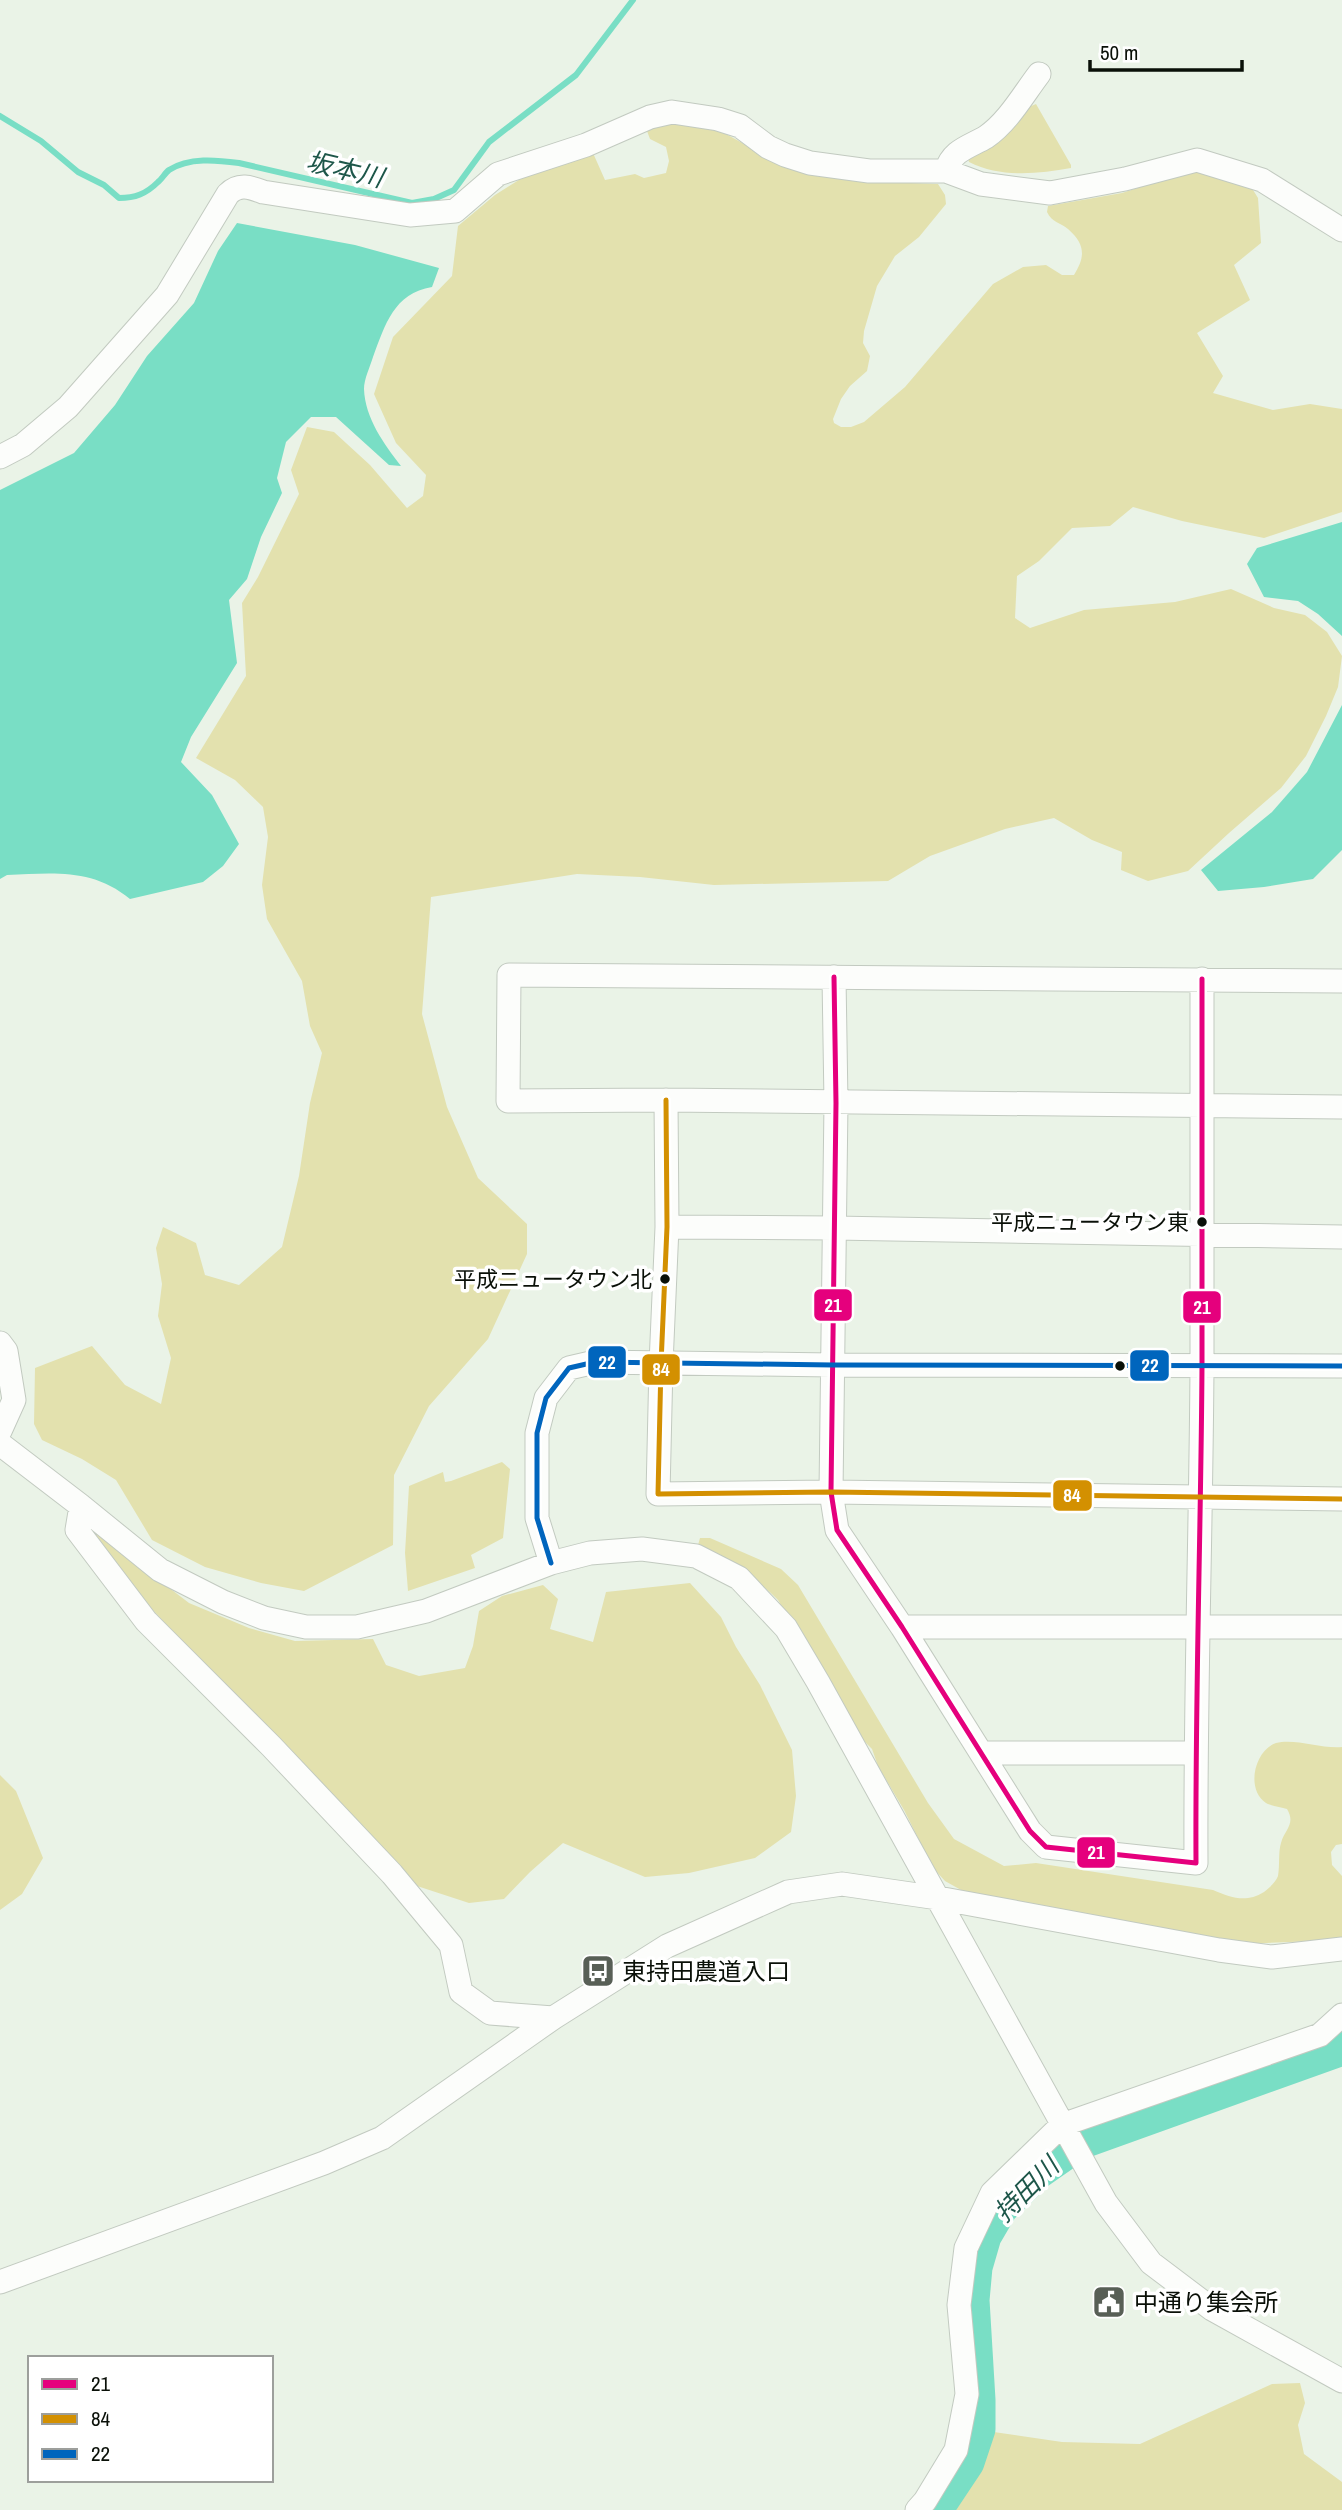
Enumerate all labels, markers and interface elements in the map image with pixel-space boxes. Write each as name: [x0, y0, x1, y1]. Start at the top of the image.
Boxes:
scale bar: [1090, 28, 1242, 72]
text: 50 m: [1100, 38, 1138, 67]
water label: 坂本川: [303, 143, 390, 195]
place label: 平成ニュータウン東: [991, 1207, 1189, 1237]
marker: 平成ニュータウン東: [1195, 1215, 1209, 1229]
place label: 平成ニュータウン北: [454, 1264, 652, 1294]
marker: 平成ニュータウン北: [658, 1272, 672, 1286]
line badge: 21: [813, 1288, 853, 1322]
line badge: 21: [1182, 1290, 1222, 1324]
text: 21: [824, 1292, 842, 1318]
text: 21: [1193, 1294, 1211, 1320]
line badge: 22: [587, 1345, 627, 1379]
text: 22: [598, 1349, 616, 1375]
line badge: 22: [1129, 1349, 1170, 1382]
text: 22: [1141, 1352, 1159, 1378]
line badge: 84: [641, 1353, 681, 1386]
text: 84: [652, 1356, 670, 1382]
unlabelled marker: [1113, 1359, 1127, 1373]
line badge: 84: [1052, 1479, 1093, 1512]
text: 84: [1063, 1482, 1081, 1508]
line badge: 21: [1076, 1836, 1116, 1869]
text: 21: [1087, 1839, 1105, 1865]
bus stop icon: 東持田農道入口: [579, 1952, 617, 1990]
place label: 東持田農道入口: [622, 1955, 790, 1987]
water label: 持田川: [986, 2147, 1068, 2229]
public building icon: 中通り集会所: [1090, 2283, 1128, 2321]
place label: 中通り集会所: [1134, 2286, 1278, 2318]
legend: [28, 2356, 273, 2482]
text: 21: [91, 2369, 111, 2398]
text: 84: [91, 2404, 111, 2433]
text: 22: [91, 2439, 110, 2468]

